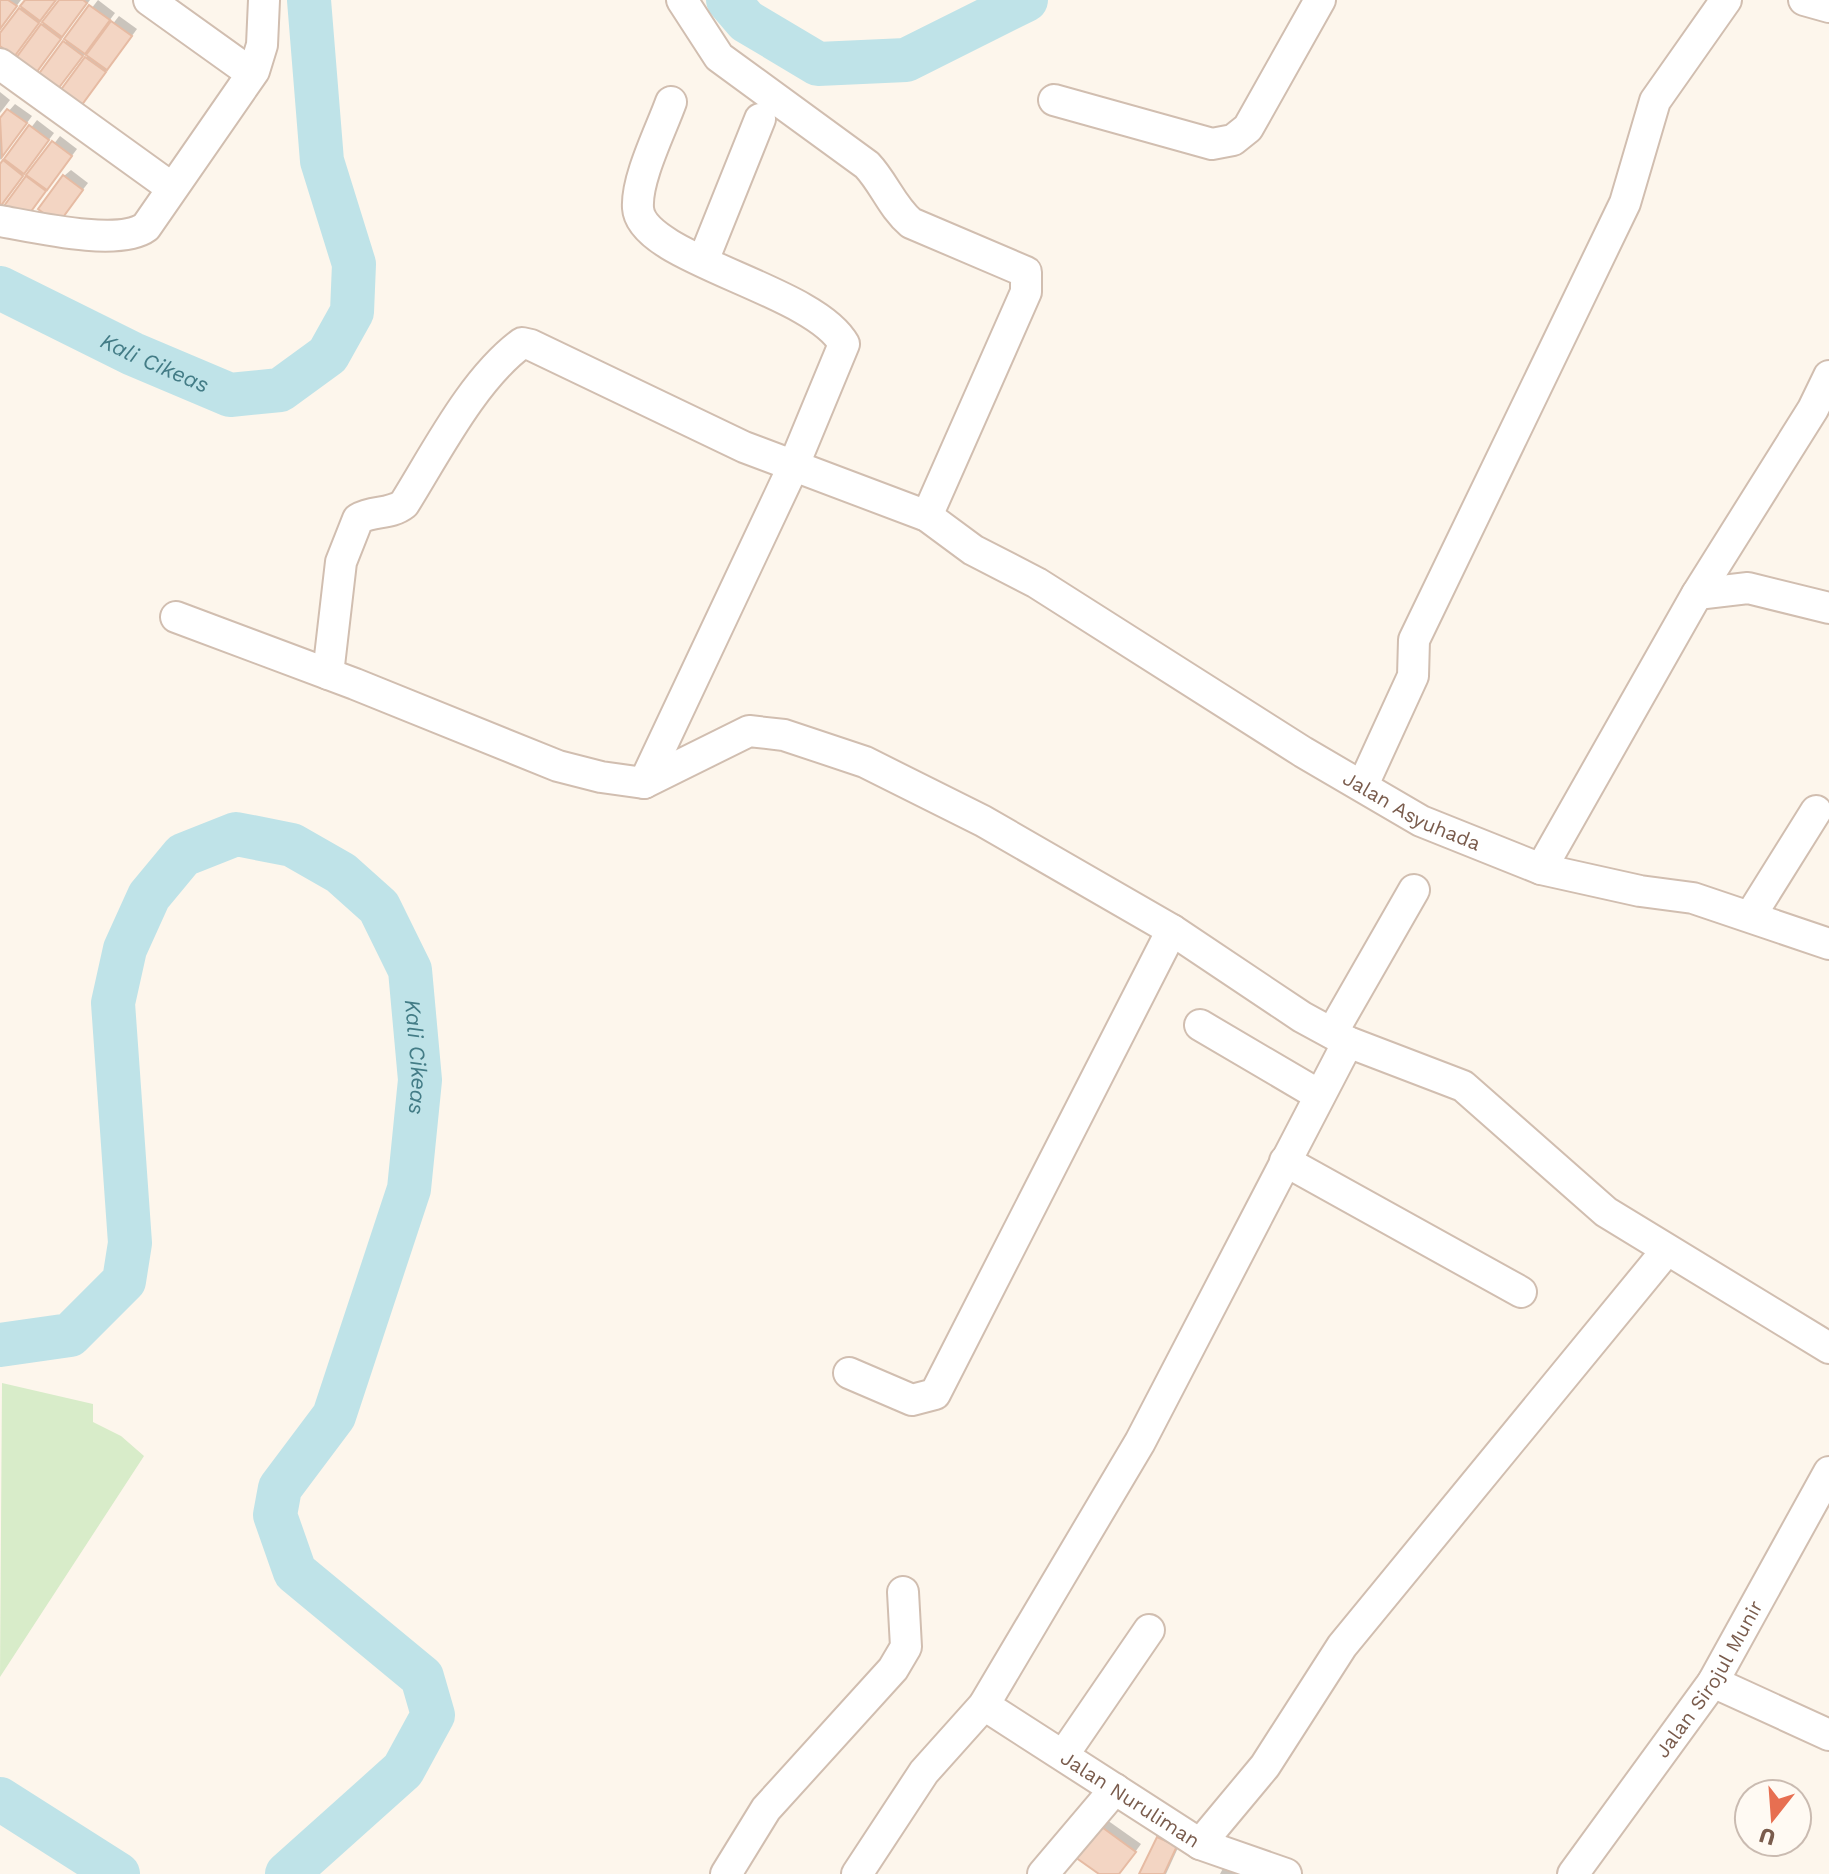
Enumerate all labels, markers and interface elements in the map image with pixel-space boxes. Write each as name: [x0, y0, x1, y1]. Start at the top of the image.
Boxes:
water label: Kali Cikeas: [96, 328, 213, 398]
street label: Jalan Asyuhada: [1339, 766, 1484, 856]
water label: Kali Cikeas: [400, 998, 432, 1116]
street label: Jalan Sirojul Munir: [1650, 1596, 1768, 1762]
street label: Jalan Nuruliman: [1056, 1746, 1204, 1853]
north arrow: [1733, 1778, 1813, 1858]
text: U: [1756, 1822, 1778, 1851]

